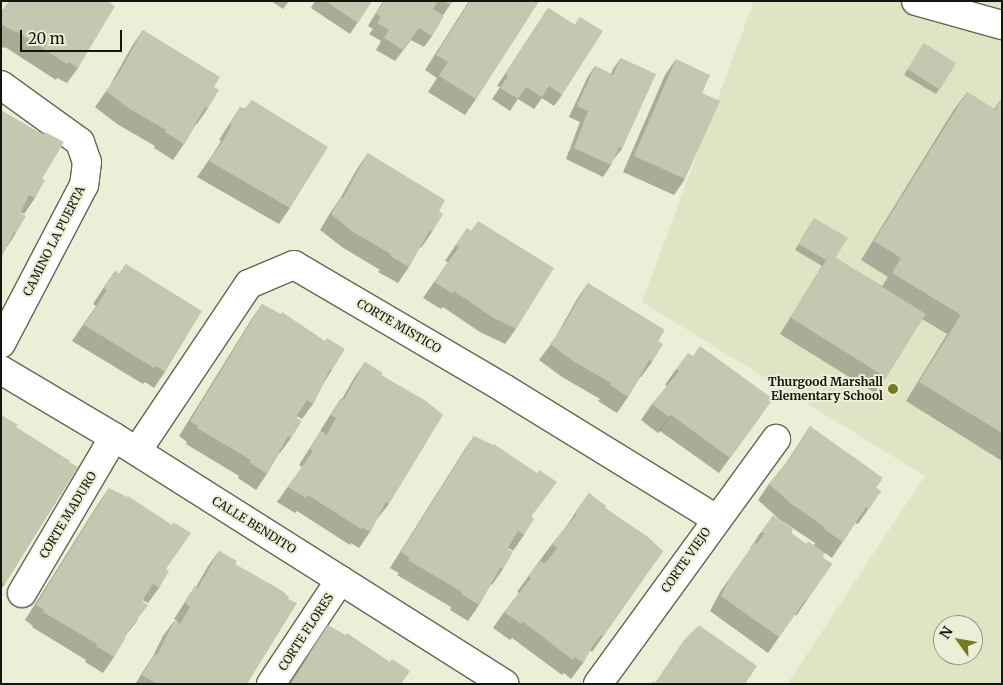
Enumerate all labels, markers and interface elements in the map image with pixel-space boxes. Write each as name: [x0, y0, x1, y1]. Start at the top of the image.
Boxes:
scale bar: [22, 20, 125, 52]
text: 20 m: [28, 29, 65, 48]
street label: CAMINO LA PUERTA: [20, 184, 88, 298]
street label: CORTE MISTICO: [354, 296, 444, 356]
place label: Thurgood Marshall Elementary School: [768, 375, 883, 403]
marker: Thurgood Marshall Elementary School: [887, 383, 899, 395]
street label: CORTE MADURO: [36, 469, 100, 561]
street label: CALLE BENDITO: [209, 493, 299, 557]
street label: CORTE VIEJO: [658, 525, 714, 595]
street label: CORTE FLORES: [276, 591, 336, 673]
north arrow: [933, 615, 983, 665]
text: N: [936, 623, 957, 642]

